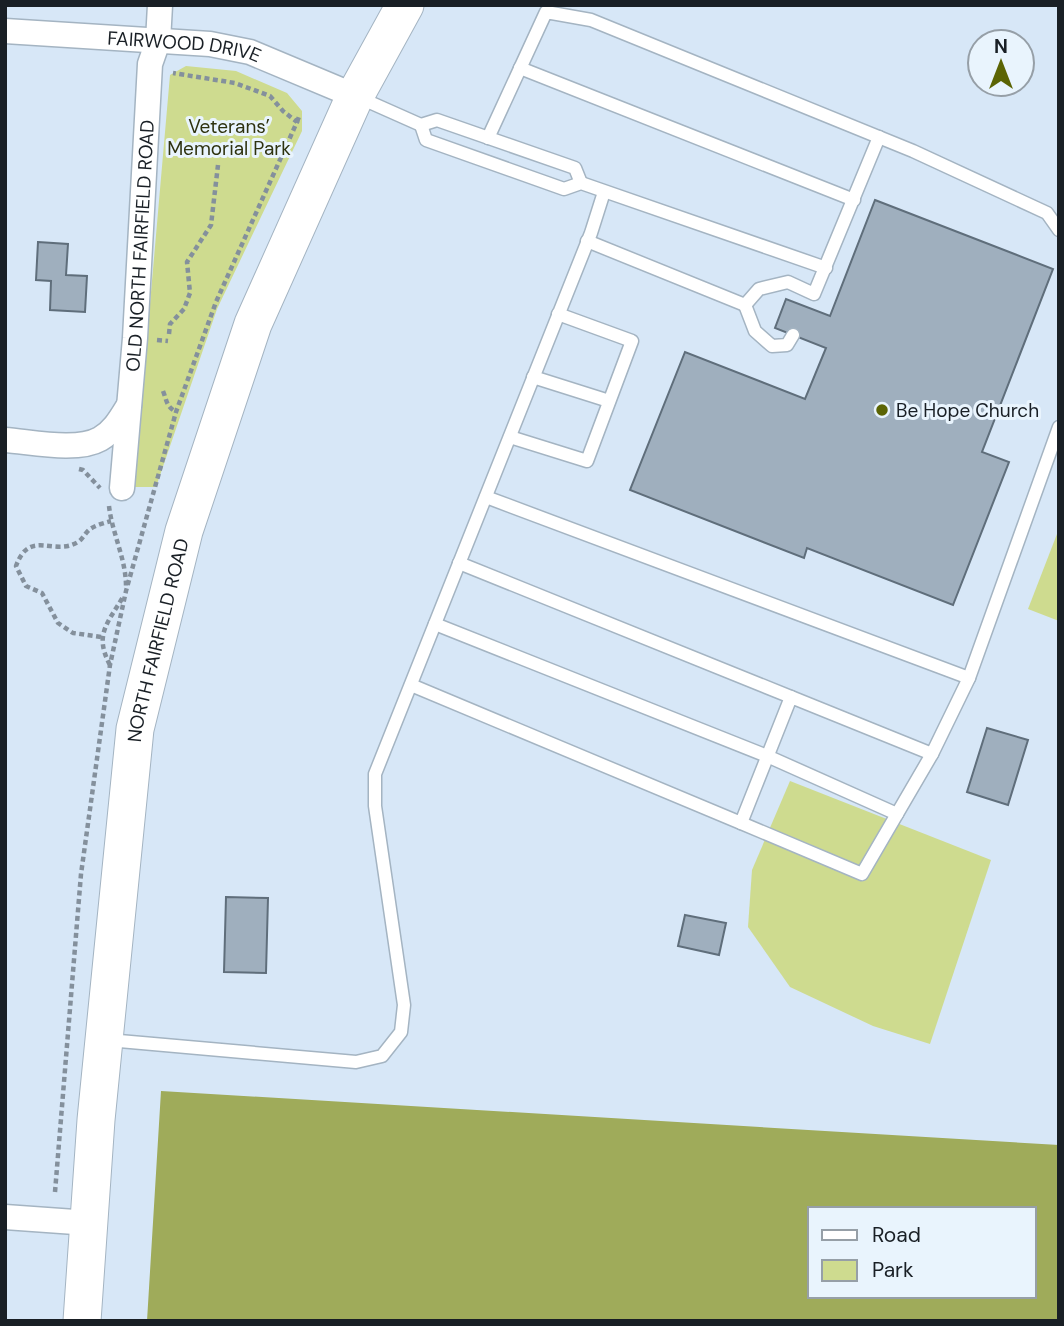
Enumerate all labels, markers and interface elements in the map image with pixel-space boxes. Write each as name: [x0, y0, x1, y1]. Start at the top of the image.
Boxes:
street label: FAIRWOOD DRIVE: [107, 26, 265, 68]
north arrow: [966, 28, 1036, 98]
text: N: [994, 34, 1008, 59]
park label: Veterans’ Memorial Park: [167, 114, 291, 161]
street label: OLD NORTH FAIRFIELD ROAD: [120, 119, 160, 373]
place label: Be Hope Church: [896, 398, 1039, 423]
marker: Be Hope Church: [874, 402, 890, 418]
street label: NORTH FAIRFIELD ROAD: [122, 536, 195, 743]
legend: [808, 1207, 1036, 1298]
text: Road: [872, 1221, 921, 1249]
text: Park: [872, 1256, 914, 1284]

